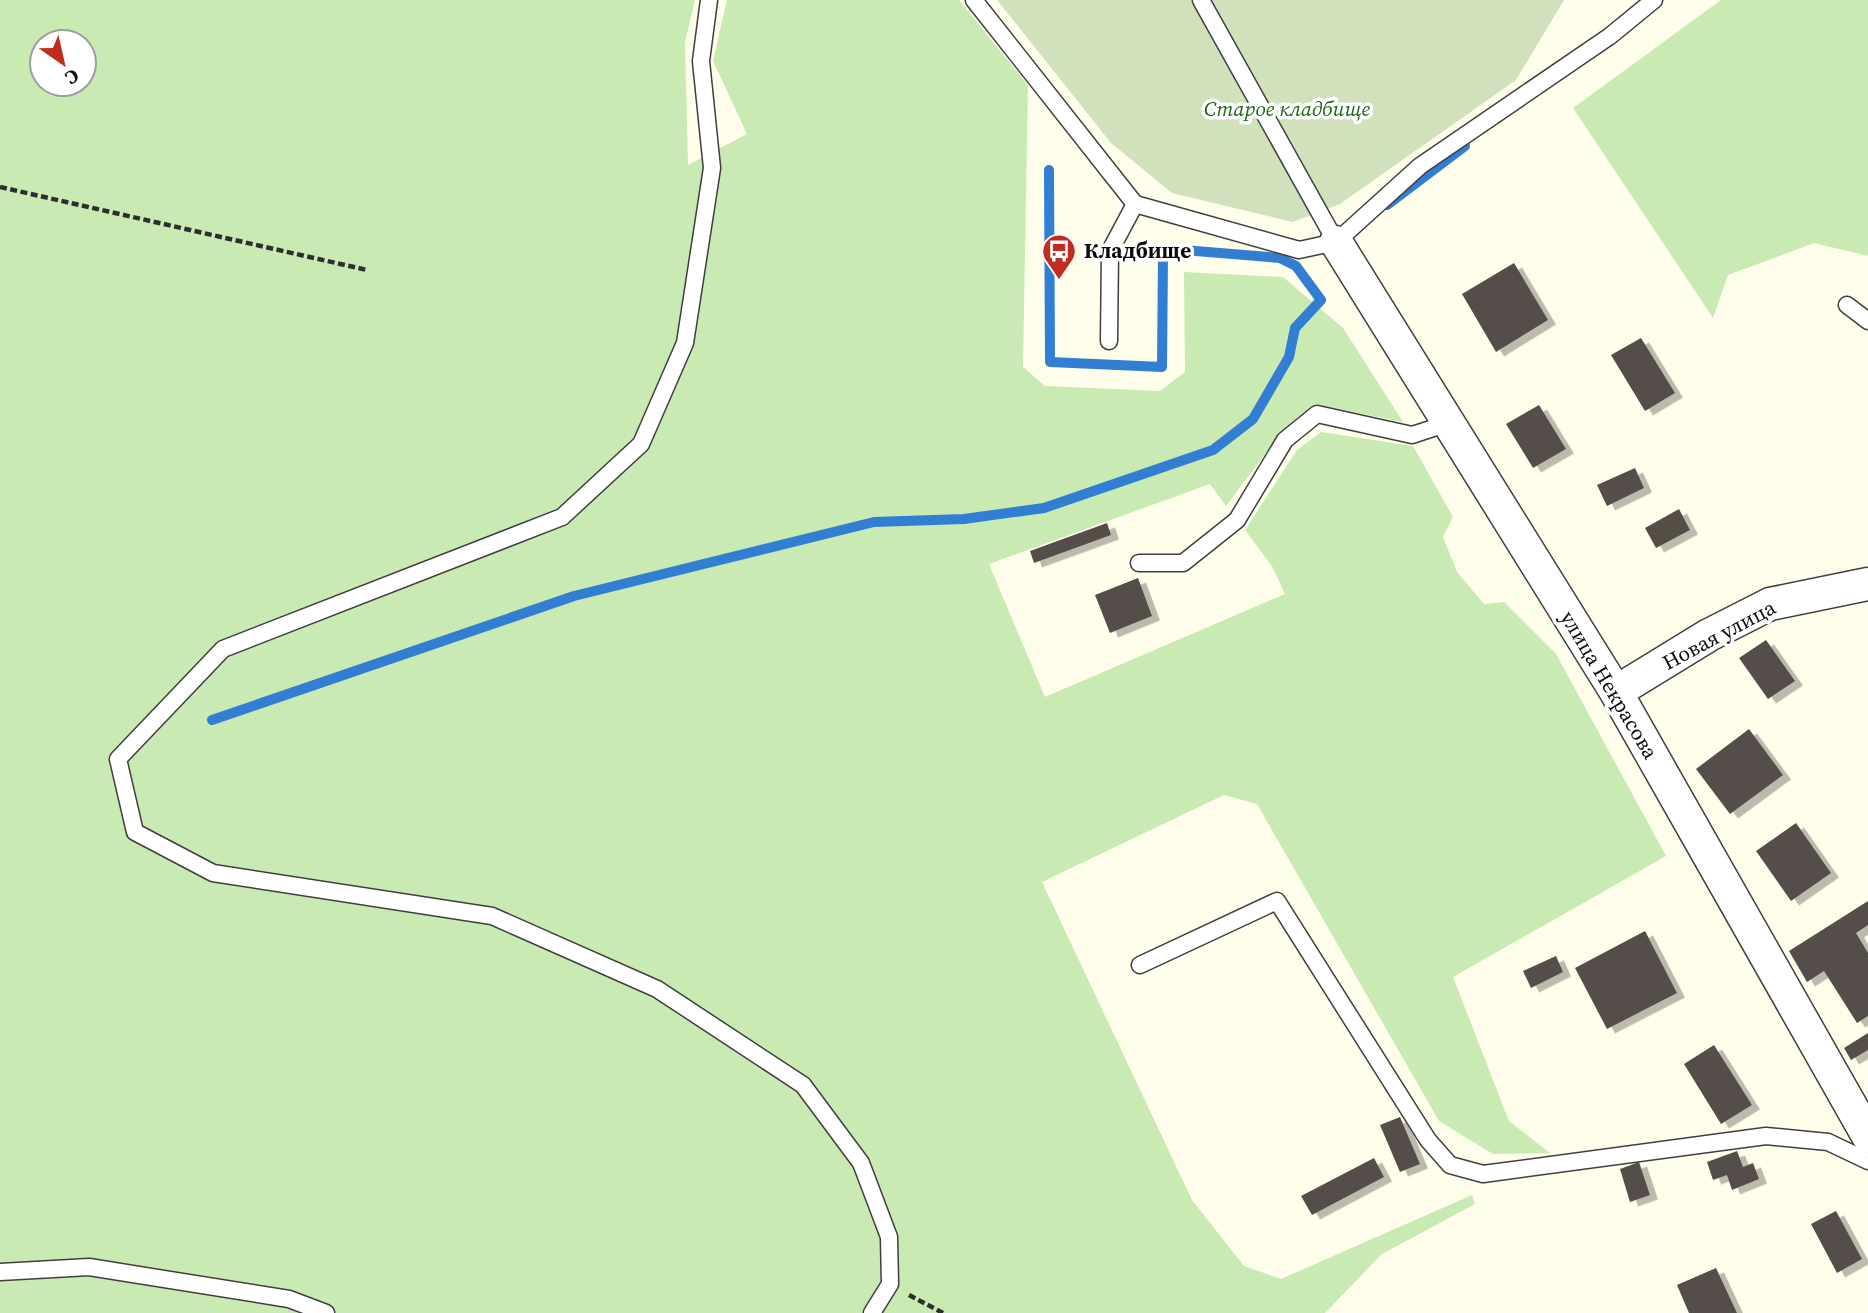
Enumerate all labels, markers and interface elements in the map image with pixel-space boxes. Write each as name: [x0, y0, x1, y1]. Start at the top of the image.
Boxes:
north arrow: [28, 28, 98, 98]
text: С: [60, 63, 85, 91]
park label: Старое кладбище: [1204, 94, 1371, 123]
bus stop icon: Кладбище: [1040, 232, 1078, 281]
place label: Кладбище: [1084, 236, 1191, 265]
street label: Новая улица: [1657, 592, 1781, 677]
street label: улица Некрасова: [1554, 605, 1665, 765]

